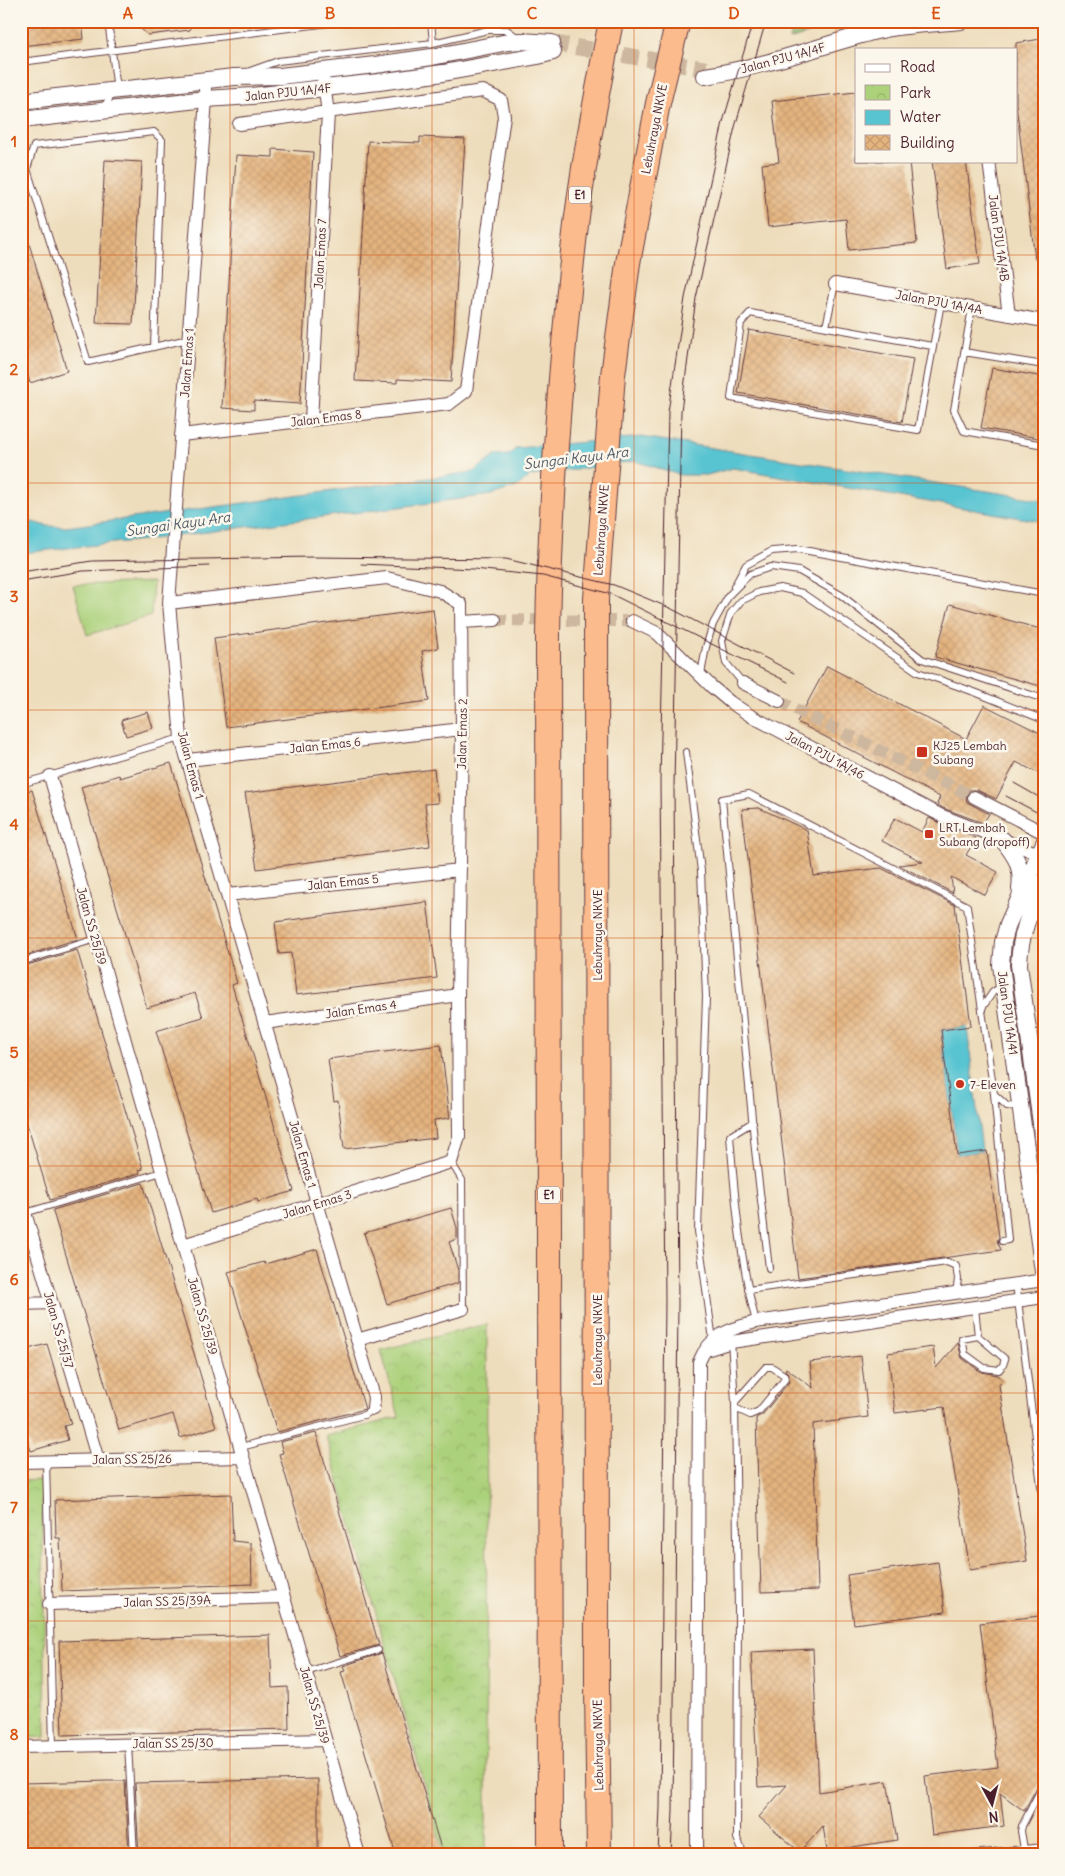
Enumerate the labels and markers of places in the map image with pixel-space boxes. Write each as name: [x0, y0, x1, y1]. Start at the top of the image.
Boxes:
place label: KJ25 Lembah Subang: [933, 738, 1007, 767]
marker: KJ25 Lembah Subang: [915, 745, 929, 759]
place label: LRT Lembah Subang (dropoff): [939, 820, 1030, 849]
marker: LRT Lembah Subang (dropoff): [923, 828, 935, 840]
place label: 7-Eleven: [970, 1077, 1016, 1092]
marker: 7-Eleven: [954, 1078, 966, 1090]

